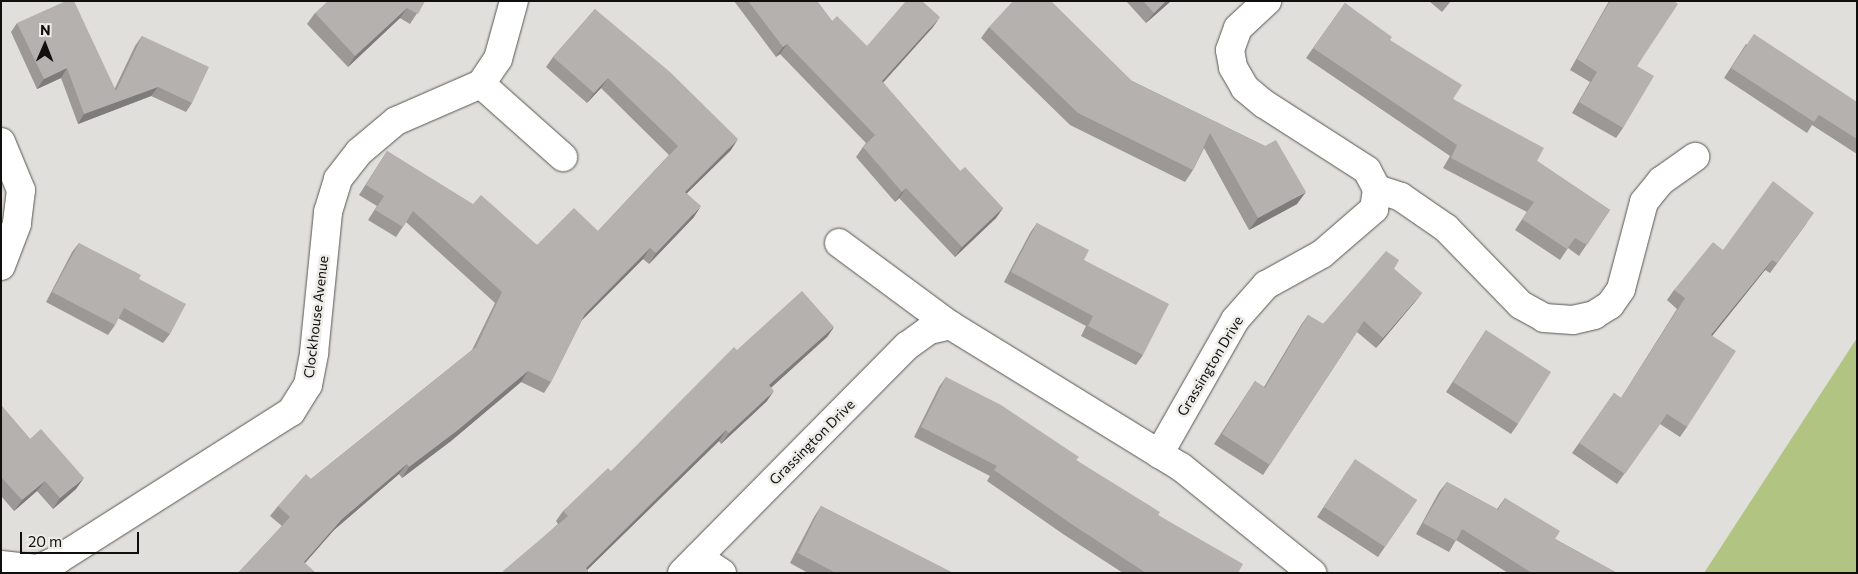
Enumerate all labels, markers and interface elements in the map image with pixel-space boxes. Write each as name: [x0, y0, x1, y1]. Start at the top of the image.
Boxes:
north arrow: [20, 20, 70, 70]
text: N: [40, 21, 51, 38]
street label: Clockhouse Avenue: [300, 255, 332, 379]
street label: Grassington Drive: [1174, 313, 1246, 419]
street label: Grassington Drive: [766, 396, 858, 488]
scale bar: [22, 522, 141, 554]
text: 20 m: [28, 532, 62, 550]

